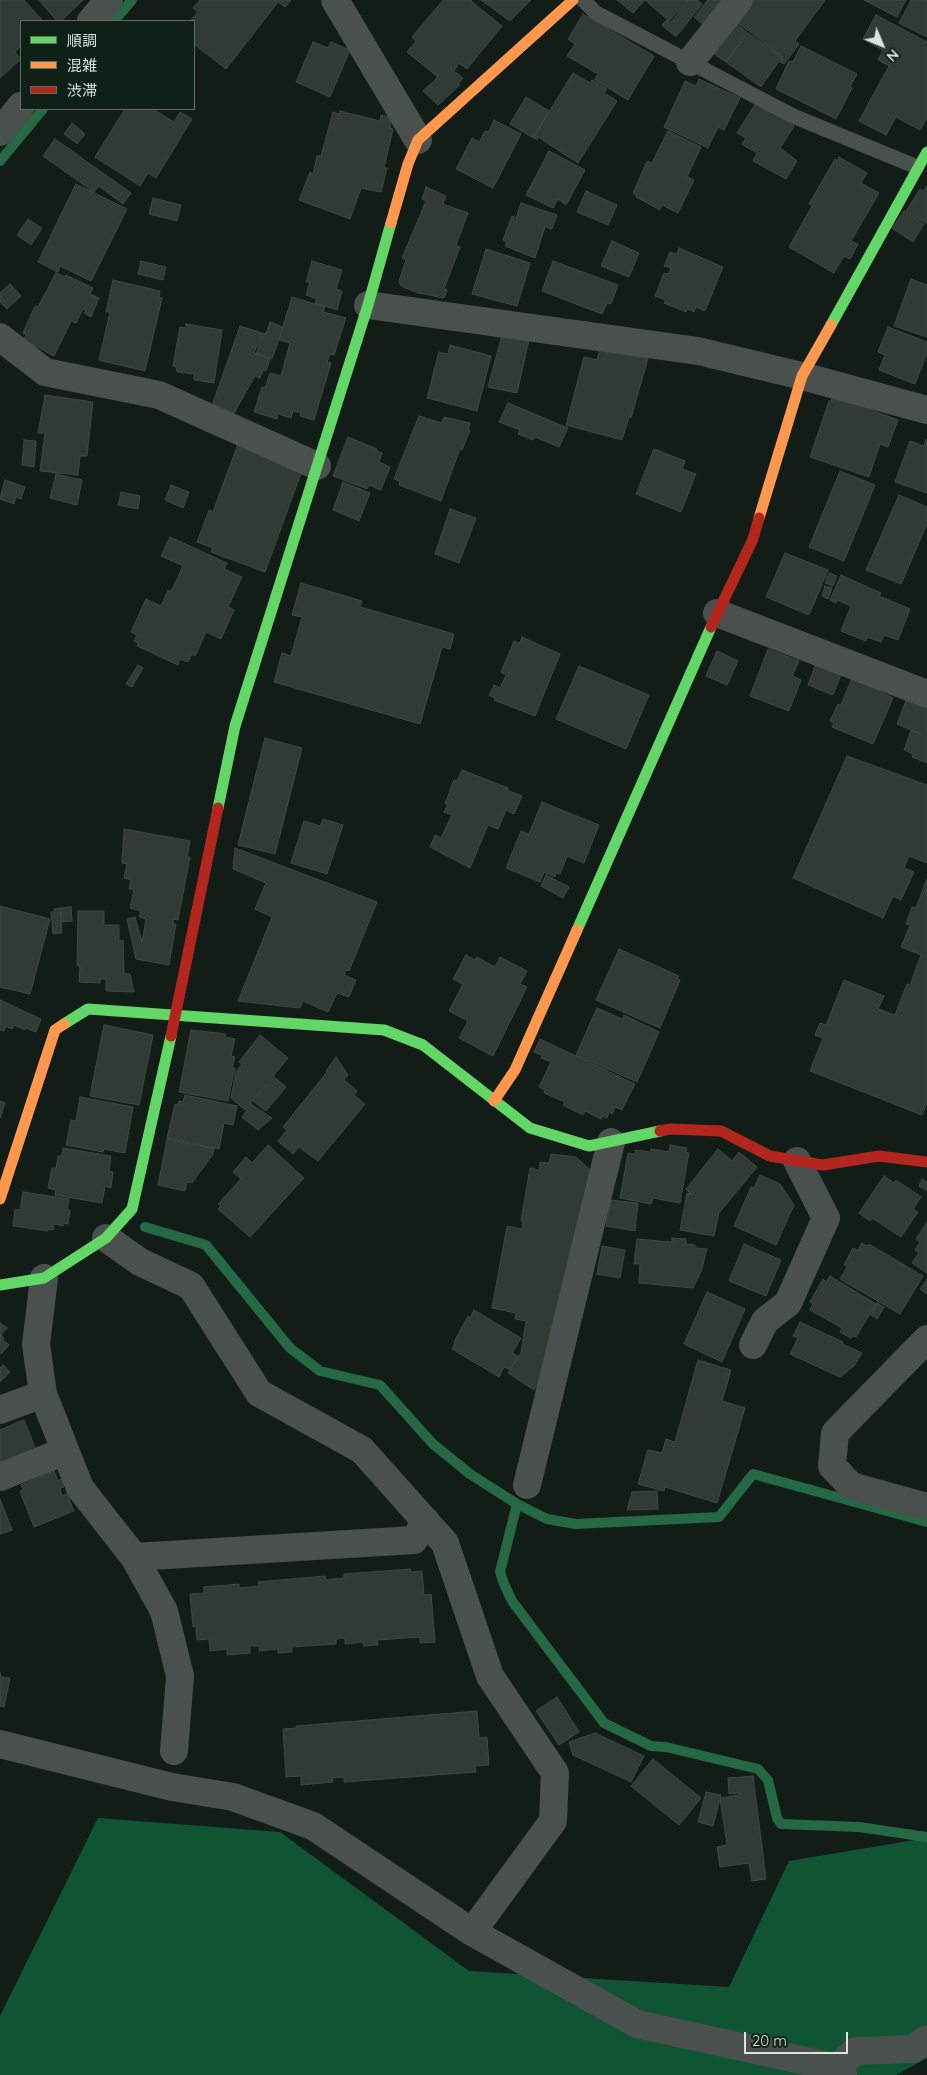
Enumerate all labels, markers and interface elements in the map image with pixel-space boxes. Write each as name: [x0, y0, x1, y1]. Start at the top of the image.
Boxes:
legend: [20, 20, 195, 110]
north arrow: [857, 20, 907, 70]
text: 順調: [67, 31, 97, 50]
text: N: [883, 46, 903, 66]
text: 混雑: [67, 56, 97, 75]
text: 渋滞: [67, 81, 97, 100]
scale bar: [747, 2022, 851, 2054]
text: 20 m: [752, 2031, 787, 2050]

